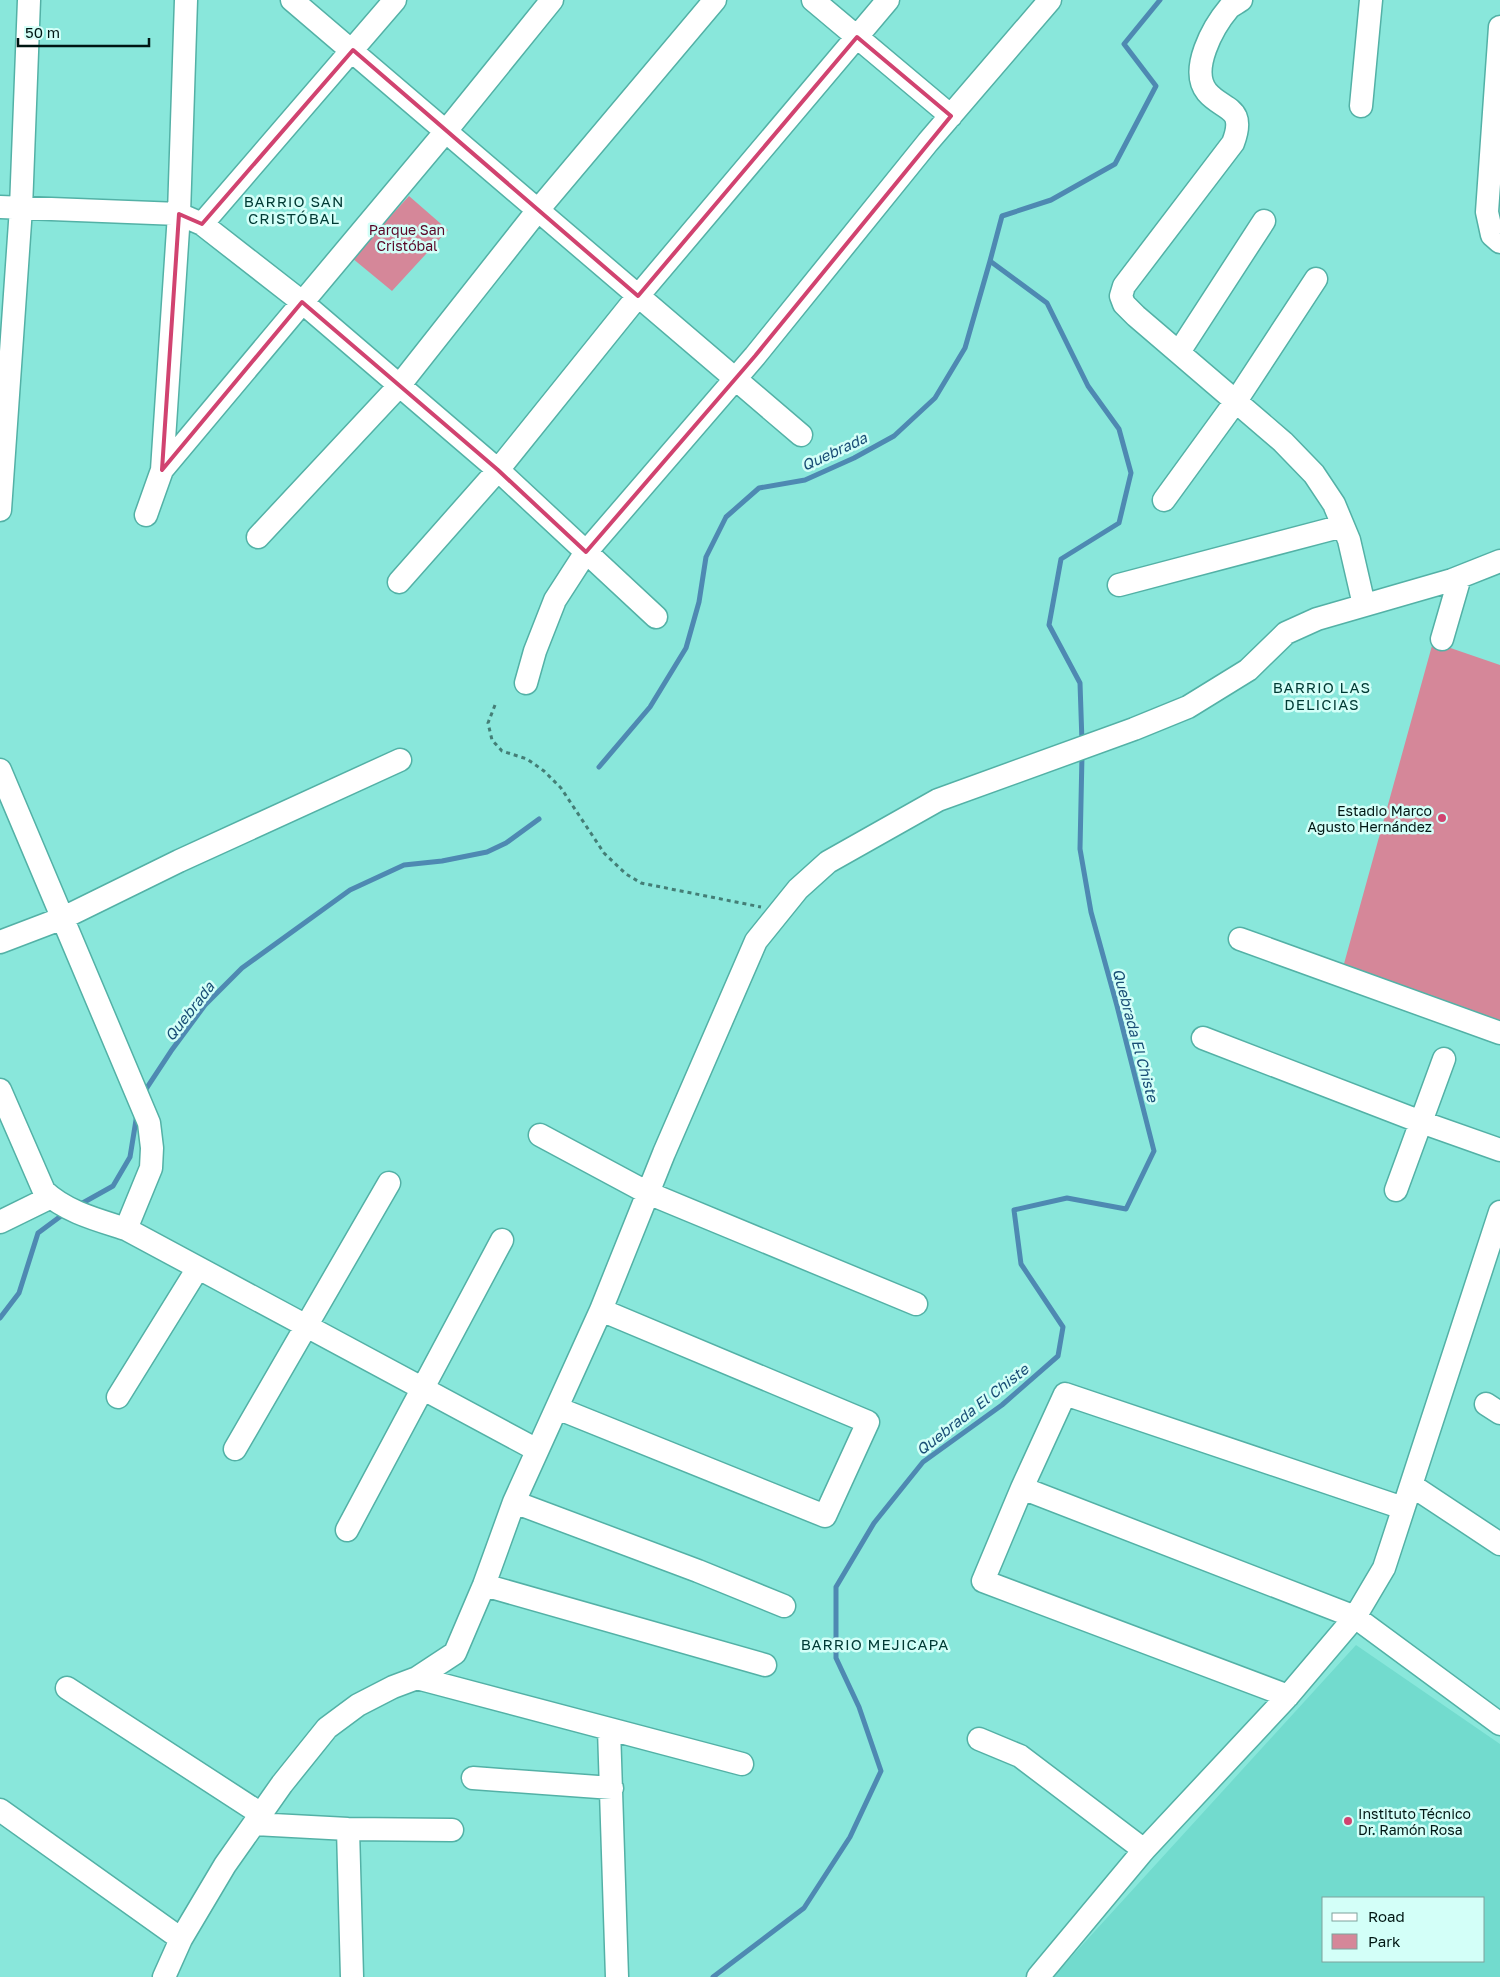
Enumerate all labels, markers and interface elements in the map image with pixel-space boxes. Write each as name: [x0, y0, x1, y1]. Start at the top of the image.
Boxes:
scale bar: [18, 15, 149, 47]
text: 50 m: [25, 23, 60, 41]
district label: BARRIO SAN CRISTÓBAL: [244, 192, 344, 227]
park label: Parque San Cristóbal: [369, 221, 445, 254]
water label: Quebrada: [798, 428, 870, 474]
district label: BARRIO LAS DELICIAS: [1273, 678, 1371, 713]
place label: Estadio Marco Agusto Hernández: [1308, 802, 1432, 835]
marker: Estadio Marco Agusto Hernández: [1436, 812, 1448, 824]
water label: Quebrada El Chiste: [1110, 966, 1163, 1105]
water label: Quebrada: [160, 977, 218, 1044]
water label: Quebrada El Chiste: [912, 1359, 1033, 1458]
district label: BARRIO MEJICAPA: [801, 1635, 949, 1653]
place label: Instituto Técnico Dr. Ramón Rosa: [1358, 1805, 1471, 1838]
marker: Instituto Técnico Dr. Ramón Rosa: [1342, 1815, 1354, 1827]
legend: [1322, 1897, 1485, 1962]
text: Road: [1368, 1907, 1405, 1925]
text: Park: [1368, 1932, 1401, 1950]

